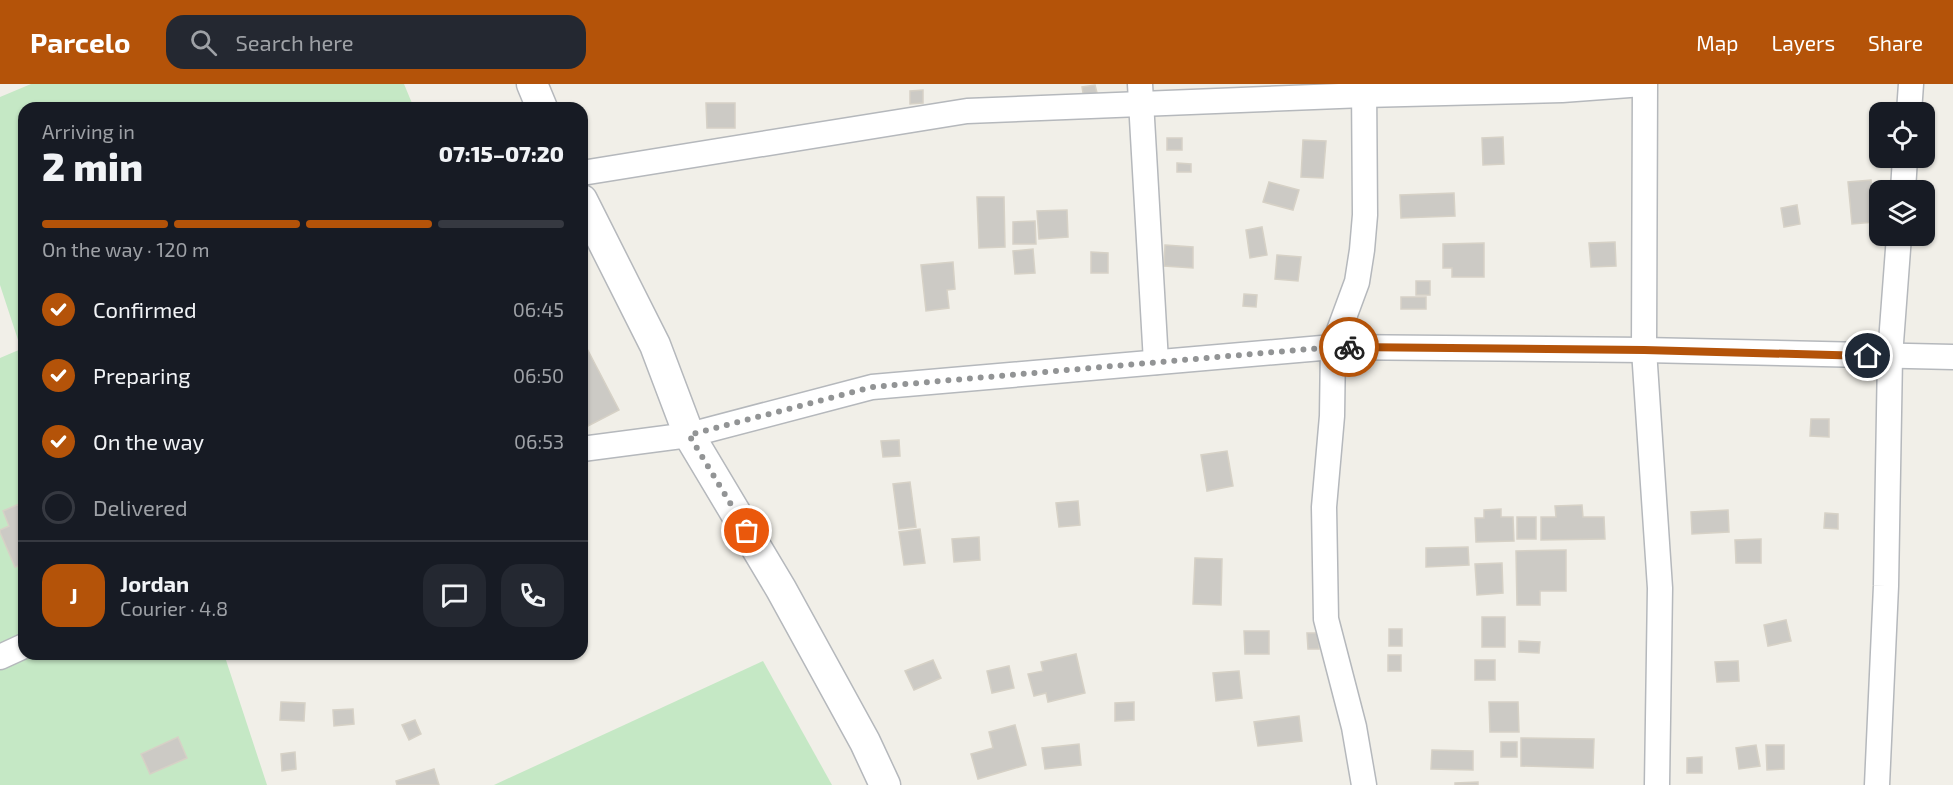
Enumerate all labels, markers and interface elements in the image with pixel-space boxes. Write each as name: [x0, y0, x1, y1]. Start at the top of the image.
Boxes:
search box: [166, 15, 586, 69]
text: Parcelo: [30, 25, 130, 59]
icon: search: [187, 26, 220, 59]
text: Search here: [235, 29, 354, 55]
text: Map: [1696, 30, 1738, 55]
text: Layers: [1771, 30, 1835, 55]
text: Share: [1868, 30, 1923, 55]
map controls: [1869, 102, 1935, 246]
button: locate: [1869, 102, 1935, 168]
text: Arriving in: [42, 119, 135, 143]
text: 07:15–07:20: [439, 140, 564, 166]
text: 2 min: [42, 142, 143, 189]
button: layers: [1869, 180, 1935, 246]
text: On the way · 120 m: [42, 237, 210, 261]
icon: check: [42, 293, 75, 326]
text: Confirmed: [93, 296, 197, 322]
text: 06:45: [513, 297, 564, 321]
courier: [1319, 317, 1379, 377]
pin: [1842, 330, 1893, 381]
icon: bike: [1333, 331, 1366, 364]
icon: home: [1851, 339, 1884, 372]
icon: check: [42, 359, 75, 392]
text: Preparing: [93, 362, 191, 388]
text: 06:50: [513, 363, 564, 387]
icon: check: [42, 425, 75, 458]
text: On the way: [93, 428, 204, 454]
text: 06:53: [514, 429, 564, 453]
text: Delivered: [93, 494, 188, 520]
pin: [721, 505, 772, 556]
icon: bag: [730, 514, 763, 547]
button: chat: [423, 564, 486, 627]
button: phone: [501, 564, 564, 627]
text: Jordan: [120, 570, 189, 596]
text: J: [69, 582, 78, 608]
text: Courier · 4.8: [120, 596, 228, 620]

